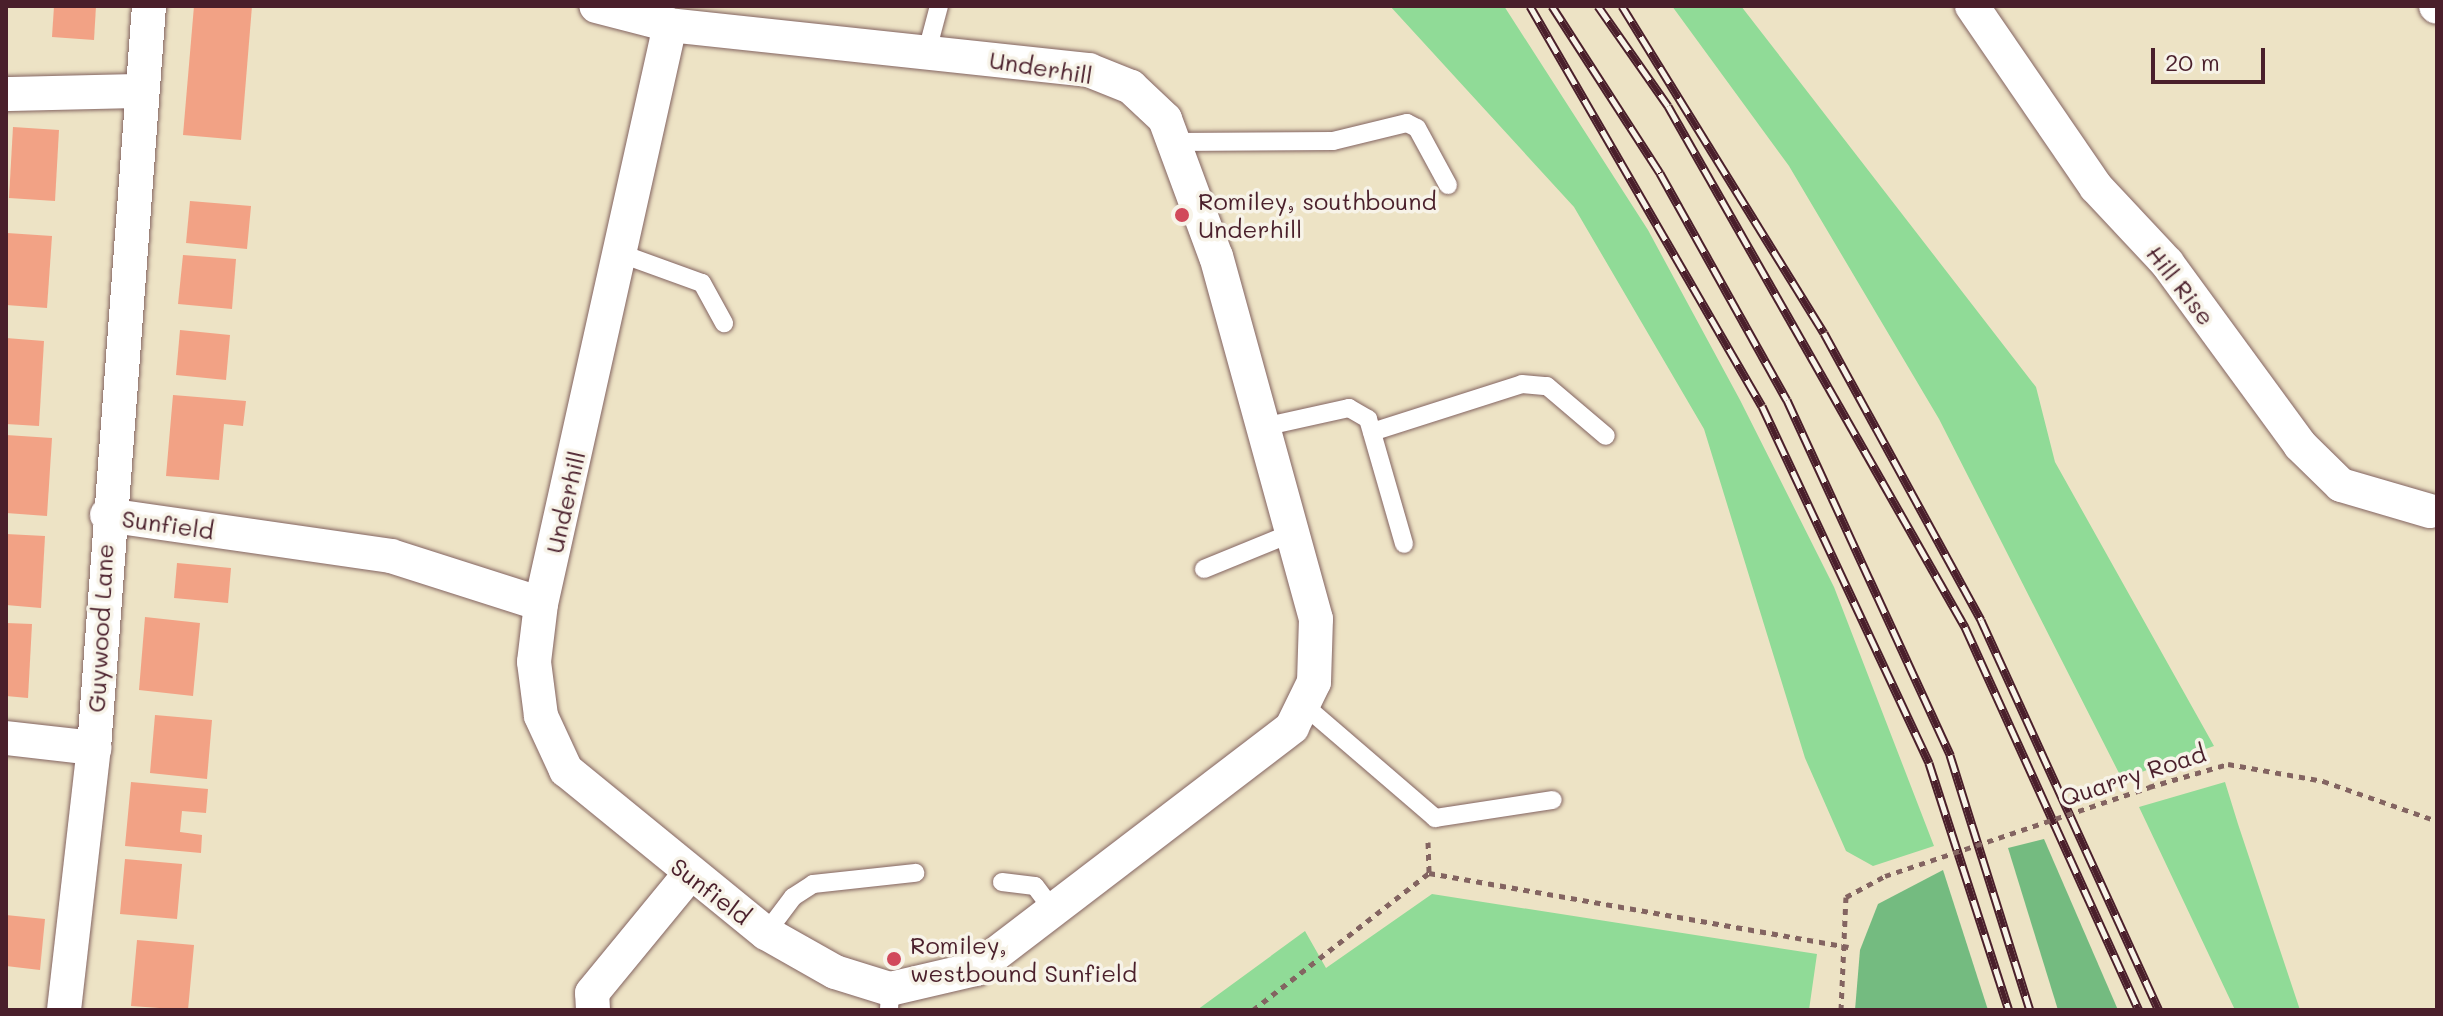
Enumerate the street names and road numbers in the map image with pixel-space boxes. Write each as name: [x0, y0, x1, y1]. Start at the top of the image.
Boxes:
street label: Underhill: [987, 45, 1095, 89]
street label: Hill Rise: [2141, 239, 2221, 331]
street label: Underhill: [539, 448, 591, 556]
street label: Sunfield: [120, 503, 216, 545]
street label: Guywood Lane: [81, 543, 119, 713]
street label: Quarry Road: [2057, 738, 2209, 812]
street label: Sunfield: [665, 852, 757, 930]

